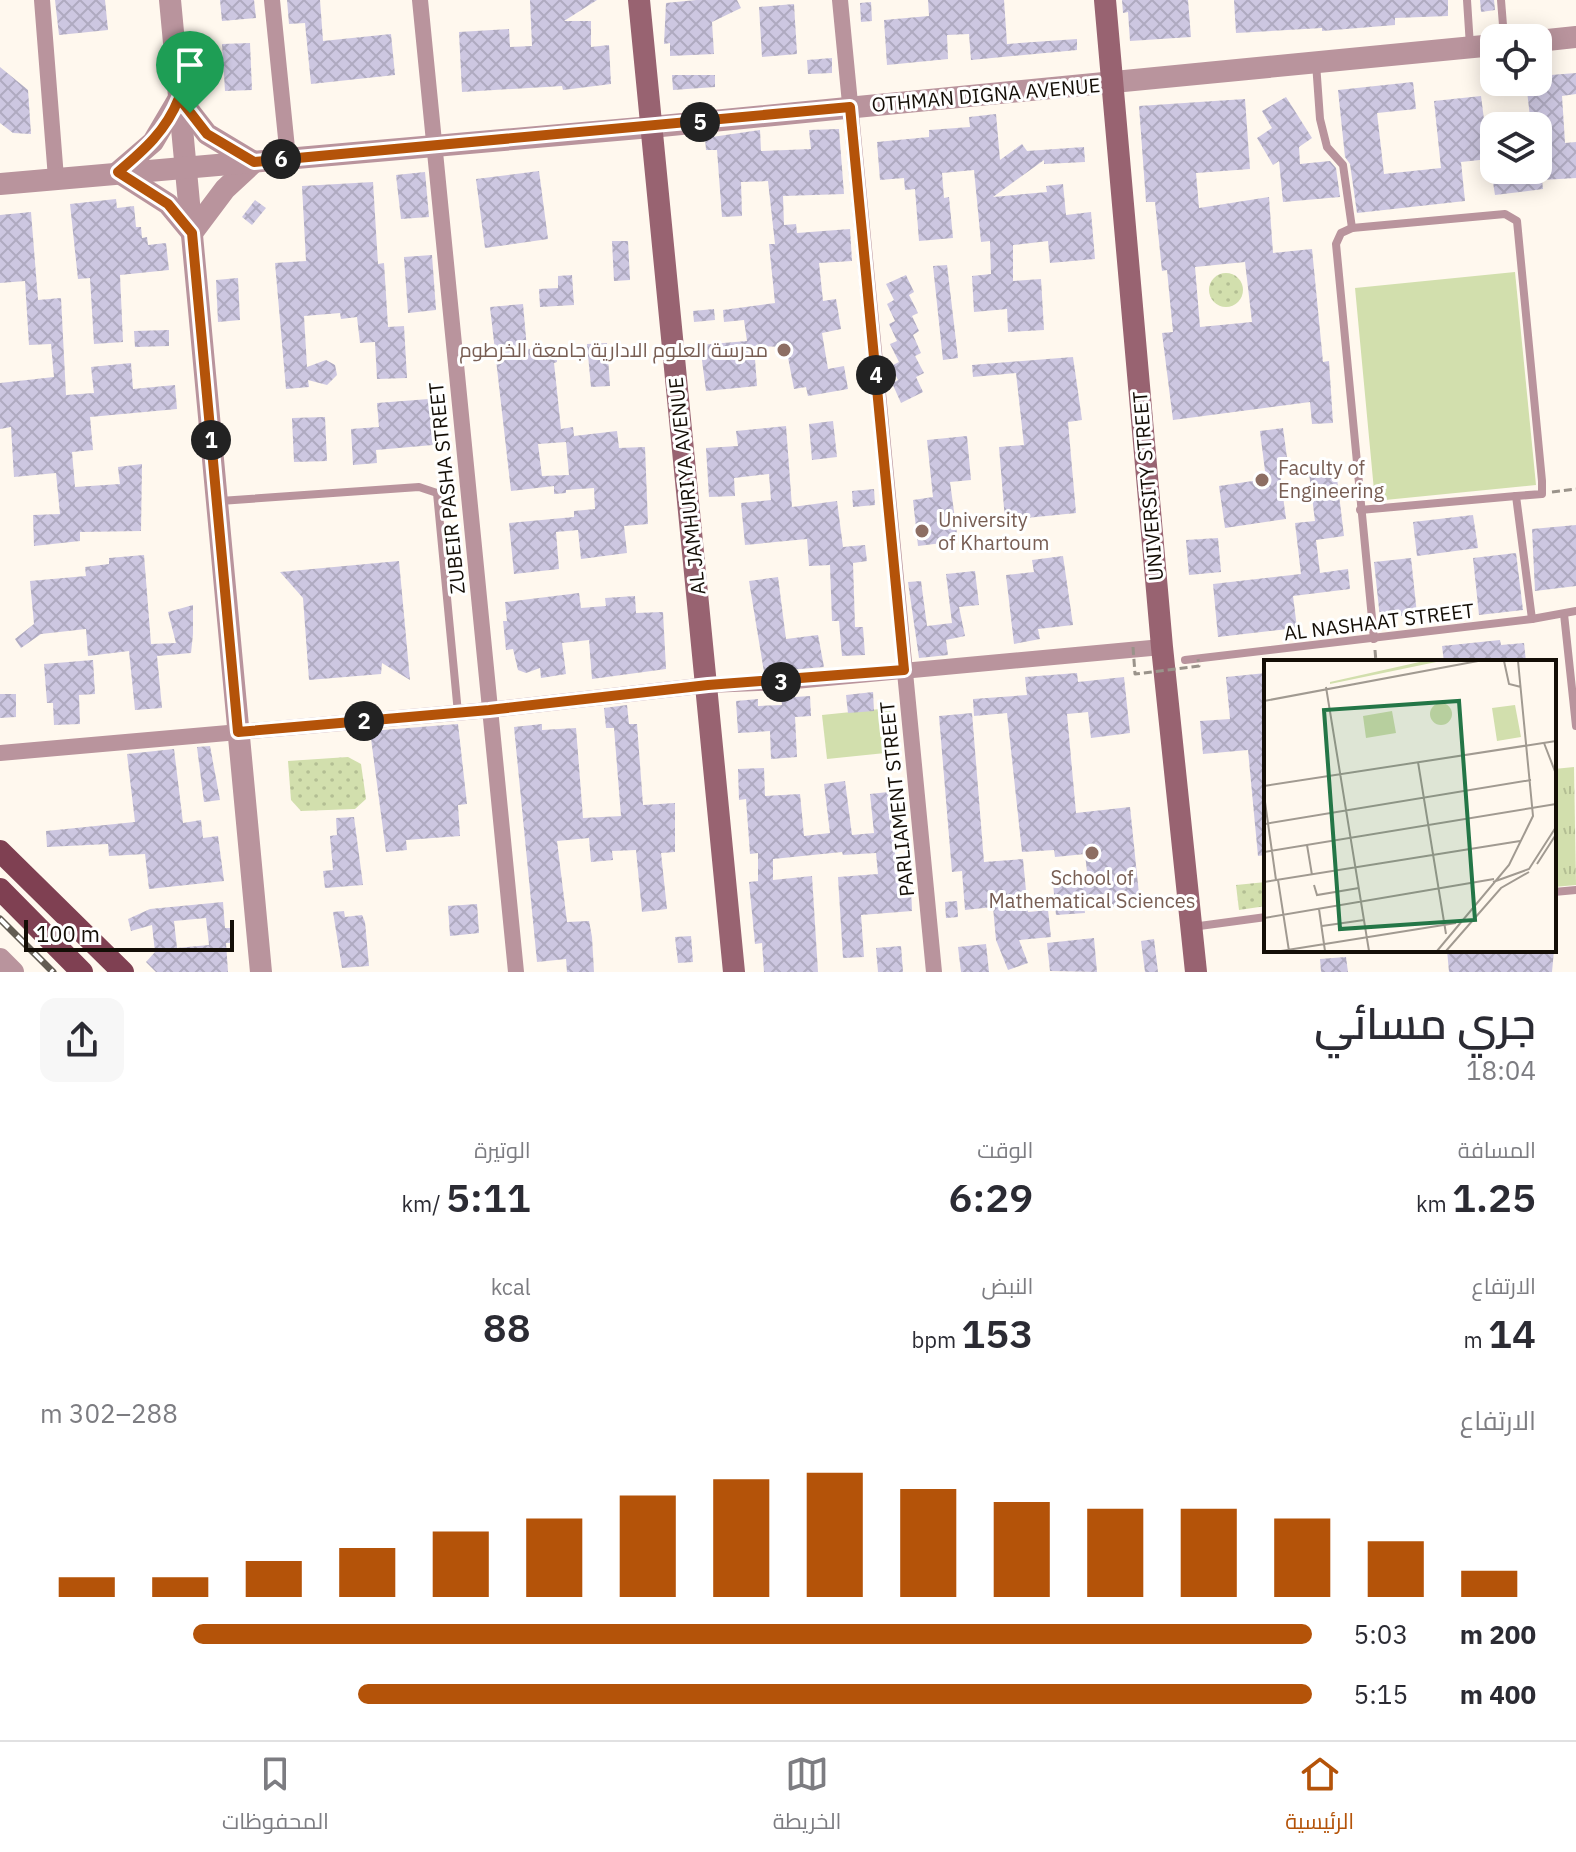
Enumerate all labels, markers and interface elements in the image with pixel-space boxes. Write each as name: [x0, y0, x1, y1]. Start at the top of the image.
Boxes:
map controls: [1480, 24, 1552, 184]
button: locate: [1480, 24, 1552, 96]
pin: [156, 31, 224, 113]
icon: arrive: [168, 43, 212, 87]
street label: OTHMAN DIGNA AVENUE: [870, 71, 1101, 118]
pin: 5: [680, 102, 720, 142]
text: 5: [693, 107, 707, 136]
button: layers: [1480, 112, 1552, 184]
pin: 6: [261, 139, 301, 179]
text: 6: [274, 144, 288, 173]
place label: مدرسة العلوم الادارية جامعة الخرطوم: [459, 336, 768, 364]
marker: مدرسة العلوم الادارية جامعة الخرطوم: [775, 341, 793, 359]
pin: 4: [856, 355, 896, 395]
text: 4: [869, 360, 883, 389]
street label: AL JAMHURIYA AVENUE: [662, 376, 711, 596]
street label: ZUBEIR PASHA STREET: [422, 381, 471, 595]
street label: UNIVERSITY STREET: [1126, 390, 1169, 582]
pin: 1: [191, 420, 231, 460]
text: 1: [204, 425, 218, 454]
place label: Faculty of Engineering: [1278, 454, 1385, 504]
marker: Faculty of Engineering: [1253, 471, 1271, 489]
place label: University of Khartoum: [938, 506, 1049, 556]
marker: University of Khartoum: [913, 522, 931, 540]
street label: AL NASHAAT STREET: [1282, 596, 1476, 647]
inset map: [1264, 660, 1556, 952]
pin: 3: [761, 662, 801, 702]
text: 3: [774, 667, 788, 696]
street label: PARLIAMENT STREET: [873, 700, 920, 898]
pin: 2: [344, 701, 384, 741]
text: 2: [357, 706, 371, 735]
marker: School of Mathematical Sciences: [1083, 844, 1101, 862]
place label: School of Mathematical Sciences: [988, 864, 1196, 914]
scale bar: [24, 916, 234, 952]
text: 100 m: [36, 919, 100, 948]
text: جري مسائي: [1314, 994, 1536, 1051]
button: share: [40, 998, 124, 1082]
text: 18:04: [1466, 1053, 1536, 1087]
text: الوتيرة: [474, 1135, 531, 1164]
text: الوقت: [977, 1135, 1033, 1164]
text: المسافة: [1458, 1135, 1536, 1164]
text: 5:11: [446, 1171, 531, 1223]
text: 6:29: [949, 1171, 1033, 1223]
text: 1.25: [1452, 1171, 1536, 1223]
text: /km: [401, 1189, 446, 1218]
text: km: [1416, 1189, 1452, 1218]
text: النبض: [982, 1271, 1033, 1300]
text: الارتفاع: [1472, 1271, 1536, 1300]
text: kcal: [491, 1272, 531, 1301]
text: 88: [483, 1301, 531, 1353]
text: 153: [961, 1307, 1033, 1359]
text: 14: [1488, 1307, 1536, 1359]
text: bpm: [911, 1325, 961, 1354]
text: m: [1464, 1325, 1488, 1354]
text: 288–302 m: [40, 1396, 178, 1430]
text: الارتفاع: [1460, 1403, 1536, 1437]
text: 5:03: [1354, 1617, 1408, 1651]
text: 200 m: [1460, 1617, 1536, 1651]
text: 5:15: [1354, 1677, 1408, 1711]
text: 400 m: [1460, 1677, 1536, 1711]
tab: المحفوظات: [222, 1752, 329, 1842]
tab: الخريطة: [773, 1752, 841, 1842]
tab: الرئيسية: [1285, 1752, 1354, 1842]

